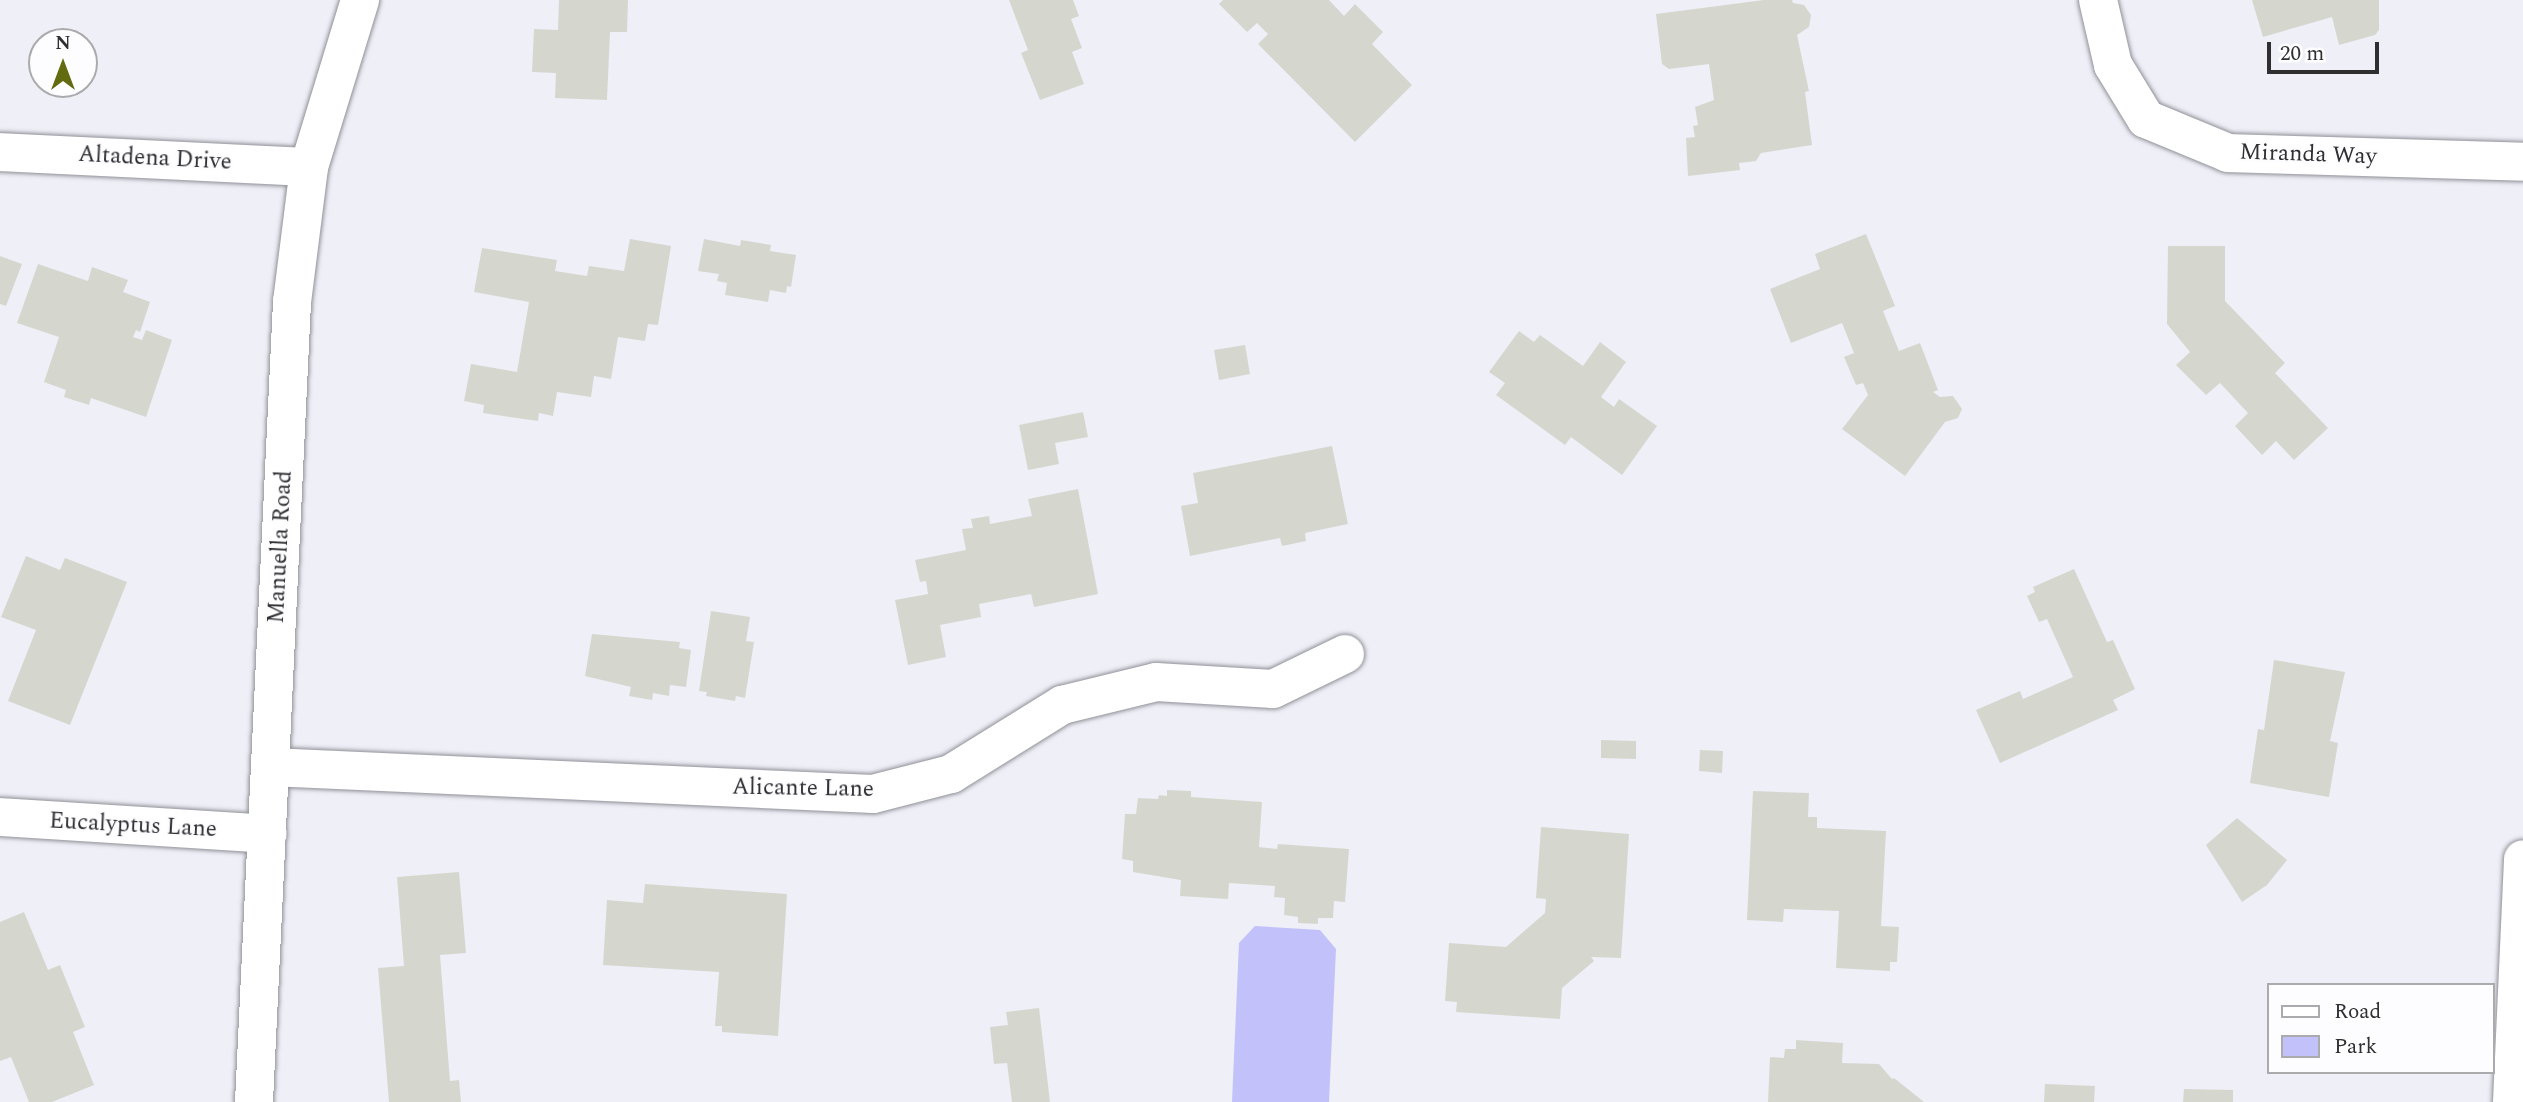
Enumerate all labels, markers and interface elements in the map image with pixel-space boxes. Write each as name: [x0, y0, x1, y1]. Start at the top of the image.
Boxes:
north arrow: [28, 28, 98, 98]
scale bar: [2271, 28, 2383, 72]
text: N: [55, 29, 71, 58]
text: 20 m: [2280, 38, 2324, 70]
street label: Miranda Way: [2239, 139, 2377, 171]
street label: Altadena Drive: [78, 141, 232, 177]
street label: Manuella Road: [263, 470, 299, 624]
street label: Alicante Lane: [732, 774, 874, 804]
street label: Eucalyptus Lane: [48, 808, 218, 844]
legend: [2268, 983, 2495, 1074]
text: Road: [2334, 996, 2381, 1028]
text: Park: [2334, 1031, 2377, 1063]

